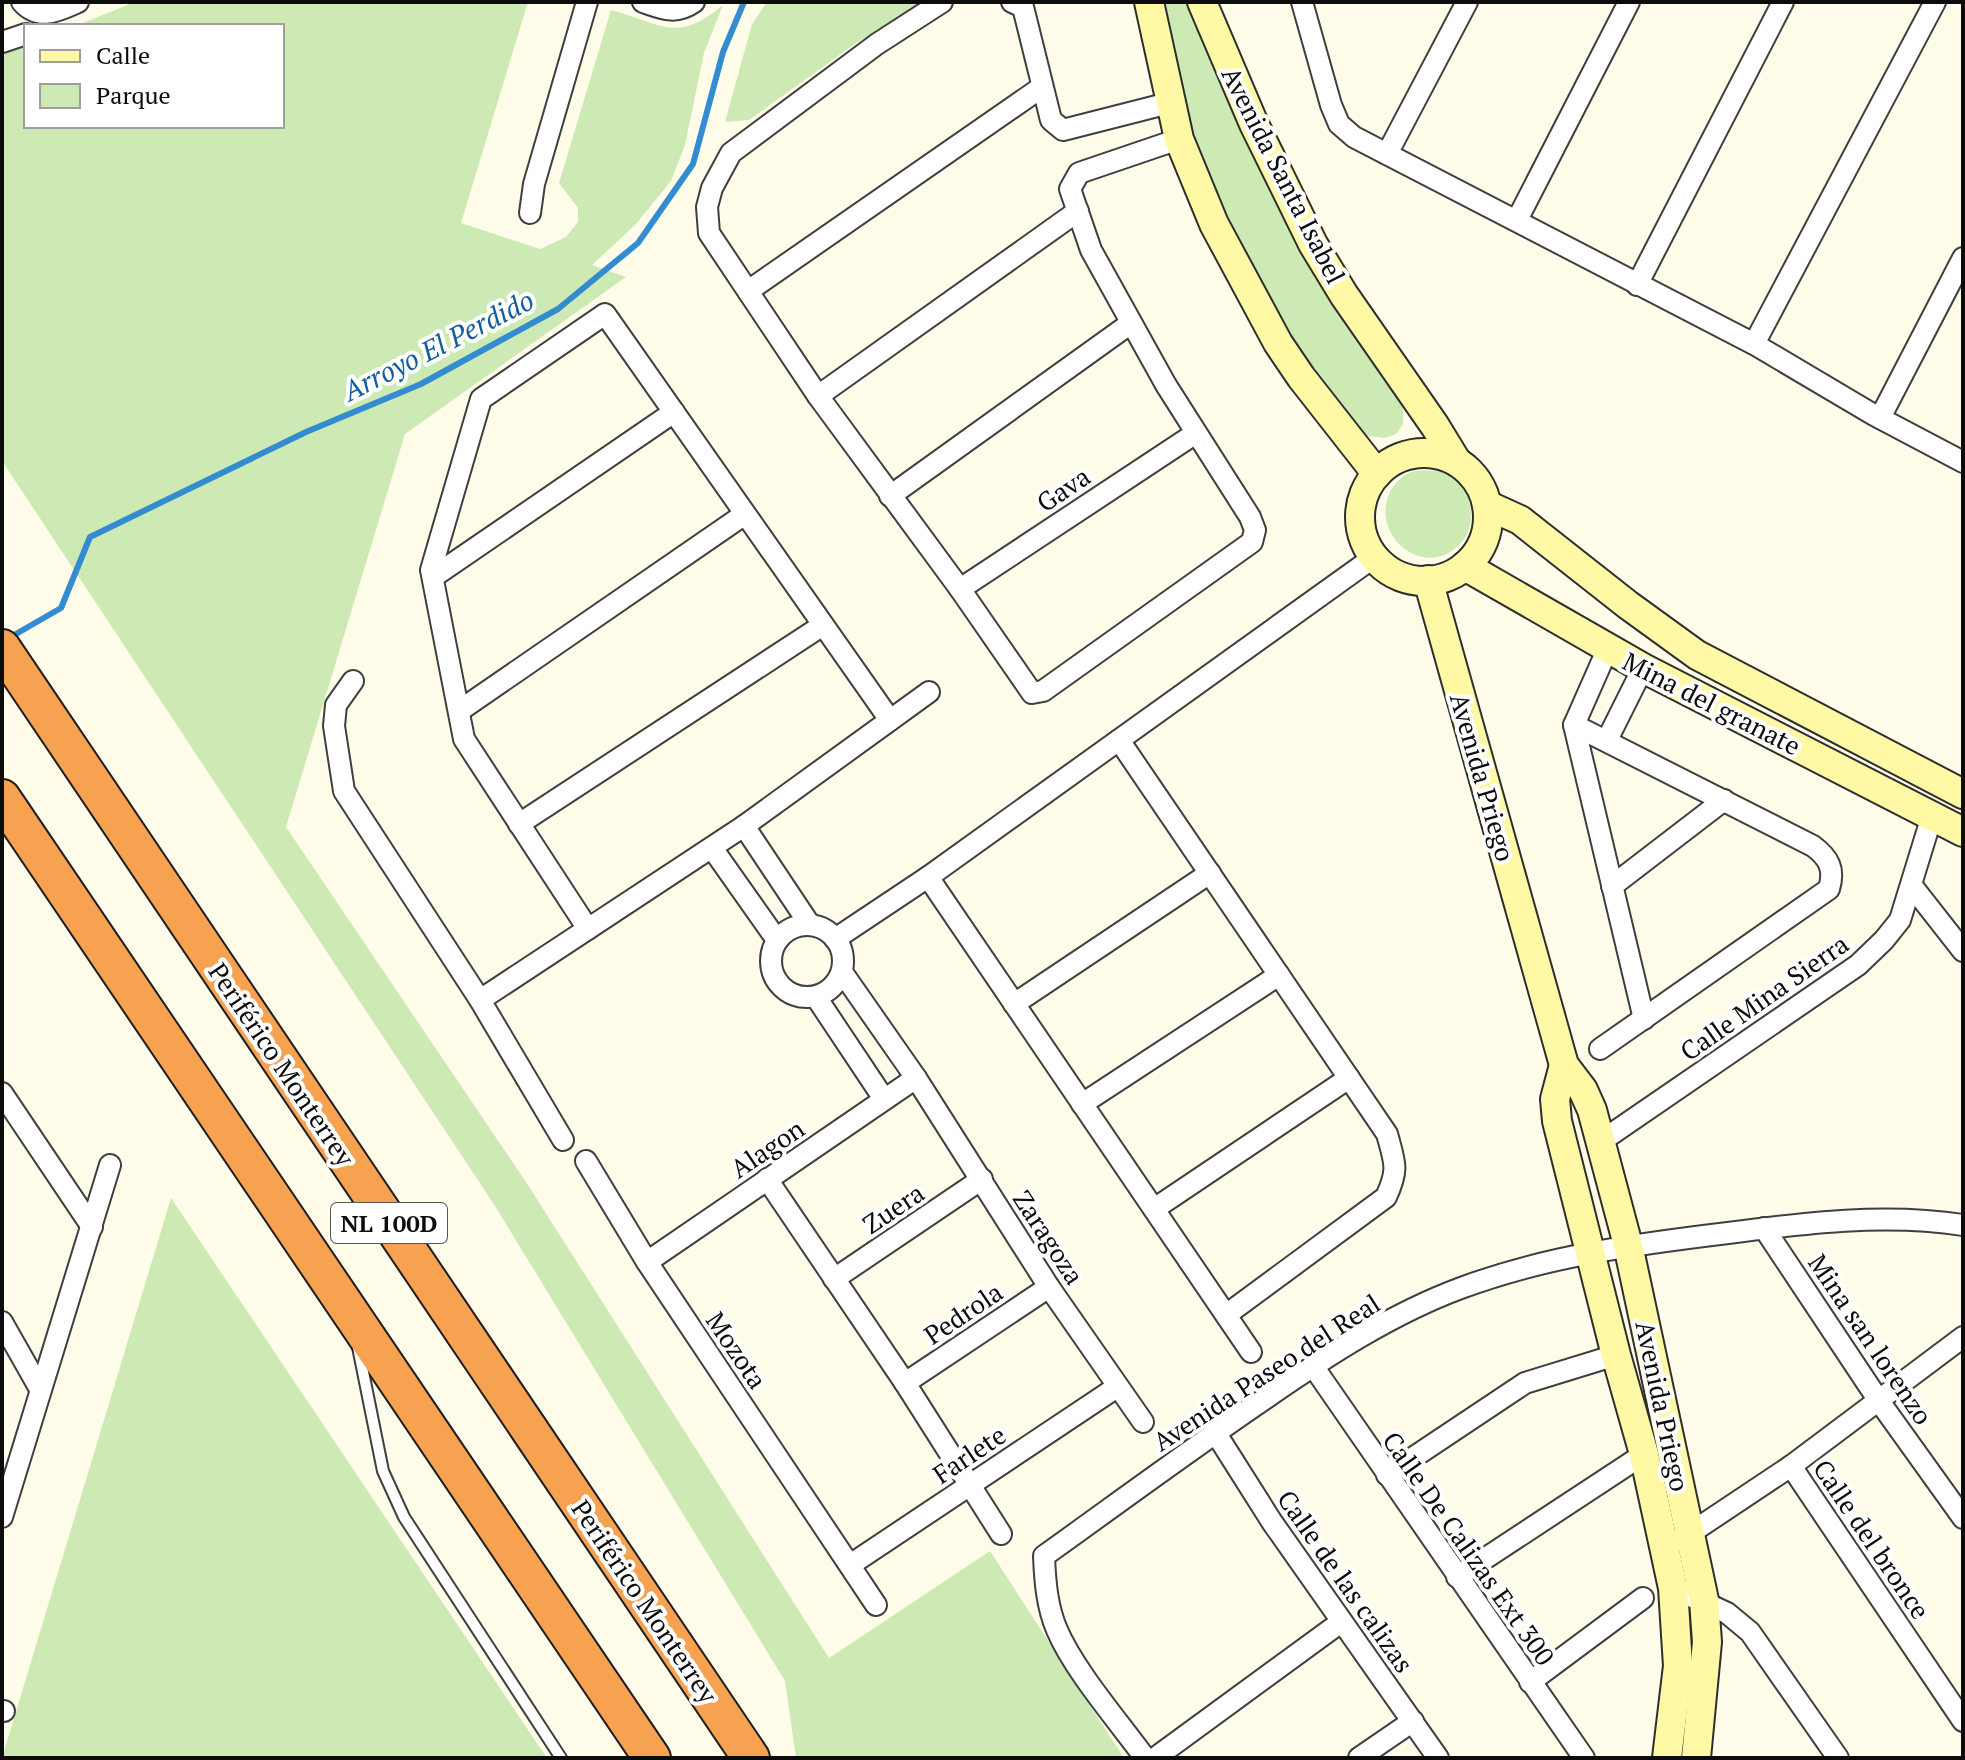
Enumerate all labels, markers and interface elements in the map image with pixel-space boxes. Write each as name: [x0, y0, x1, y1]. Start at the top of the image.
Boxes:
legend: [24, 24, 284, 128]
text: Calle: [96, 39, 150, 71]
street label: Avenida Santa Isabel: [1215, 61, 1353, 289]
text: Parque: [96, 79, 171, 111]
water label: Arroyo El Perdido: [334, 281, 540, 410]
street label: Gava: [1030, 459, 1096, 519]
street label: Mina del granate: [1617, 644, 1807, 762]
street label: Avenida Priego: [1443, 689, 1523, 865]
street label: Calle Mina Sierra: [1673, 926, 1855, 1068]
street label: Periférico Monterrey: [201, 956, 363, 1173]
street label: Alagon: [723, 1111, 811, 1185]
street label: Zuera: [856, 1175, 930, 1241]
street label: Zaragoza: [1006, 1183, 1092, 1291]
road number: NL 100D: [331, 1203, 447, 1243]
street label: Mina san lorenzo: [1801, 1247, 1941, 1431]
street label: Pedrola: [917, 1274, 1009, 1352]
street label: Avenida Paseo del Real: [1146, 1286, 1386, 1458]
street label: Mozota: [699, 1305, 775, 1395]
street label: Avenida Priego: [1628, 1318, 1698, 1494]
street label: Farlete: [926, 1417, 1012, 1491]
street label: Calle De Calizas Ext 300: [1375, 1424, 1563, 1672]
street label: Calle del bronce: [1806, 1453, 1938, 1625]
street label: Calle de las calizas: [1270, 1483, 1422, 1679]
street label: Periférico Monterrey: [564, 1493, 726, 1710]

